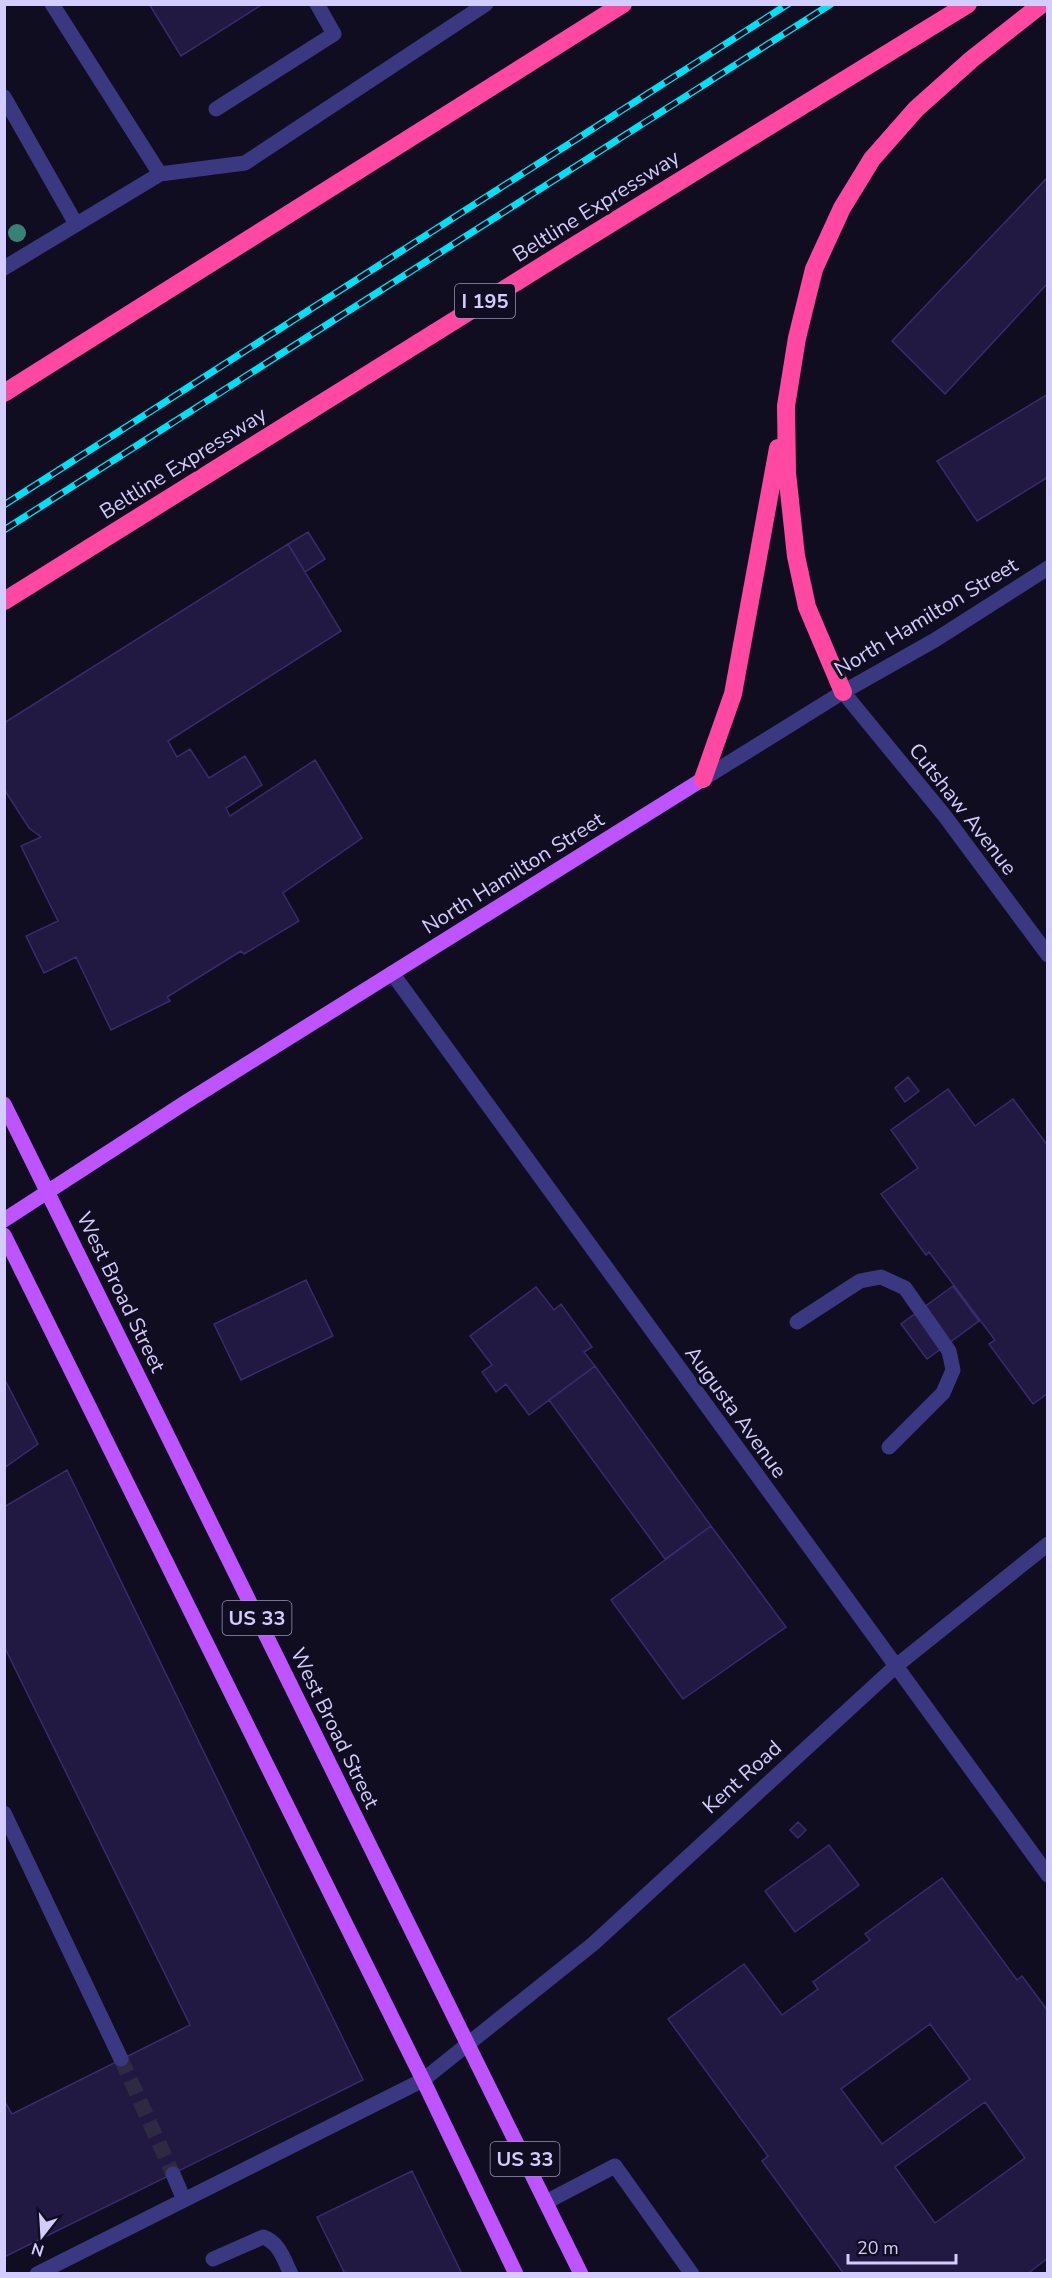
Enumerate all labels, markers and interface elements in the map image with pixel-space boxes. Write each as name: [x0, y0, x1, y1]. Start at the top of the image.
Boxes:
street label: Beltline Expressway: [507, 143, 685, 269]
road number: I 195: [455, 284, 515, 318]
street label: Beltline Expressway: [94, 400, 272, 526]
street label: North Hamilton Street: [829, 551, 1024, 683]
street label: Cutshaw Avenue: [903, 737, 1023, 881]
street label: North Hamilton Street: [417, 805, 610, 940]
street label: West Broad Street: [70, 1207, 172, 1377]
street label: Augusta Avenue: [679, 1340, 793, 1484]
road number: US 33: [222, 1601, 292, 1635]
street label: West Broad Street: [284, 1643, 386, 1813]
street label: Kent Road: [696, 1734, 788, 1820]
road number: US 33: [490, 2142, 560, 2176]
north arrow: [12, 2206, 72, 2266]
scale bar: [848, 2227, 956, 2265]
text: 20 m: [857, 2236, 899, 2260]
text: N: [29, 2237, 47, 2262]

